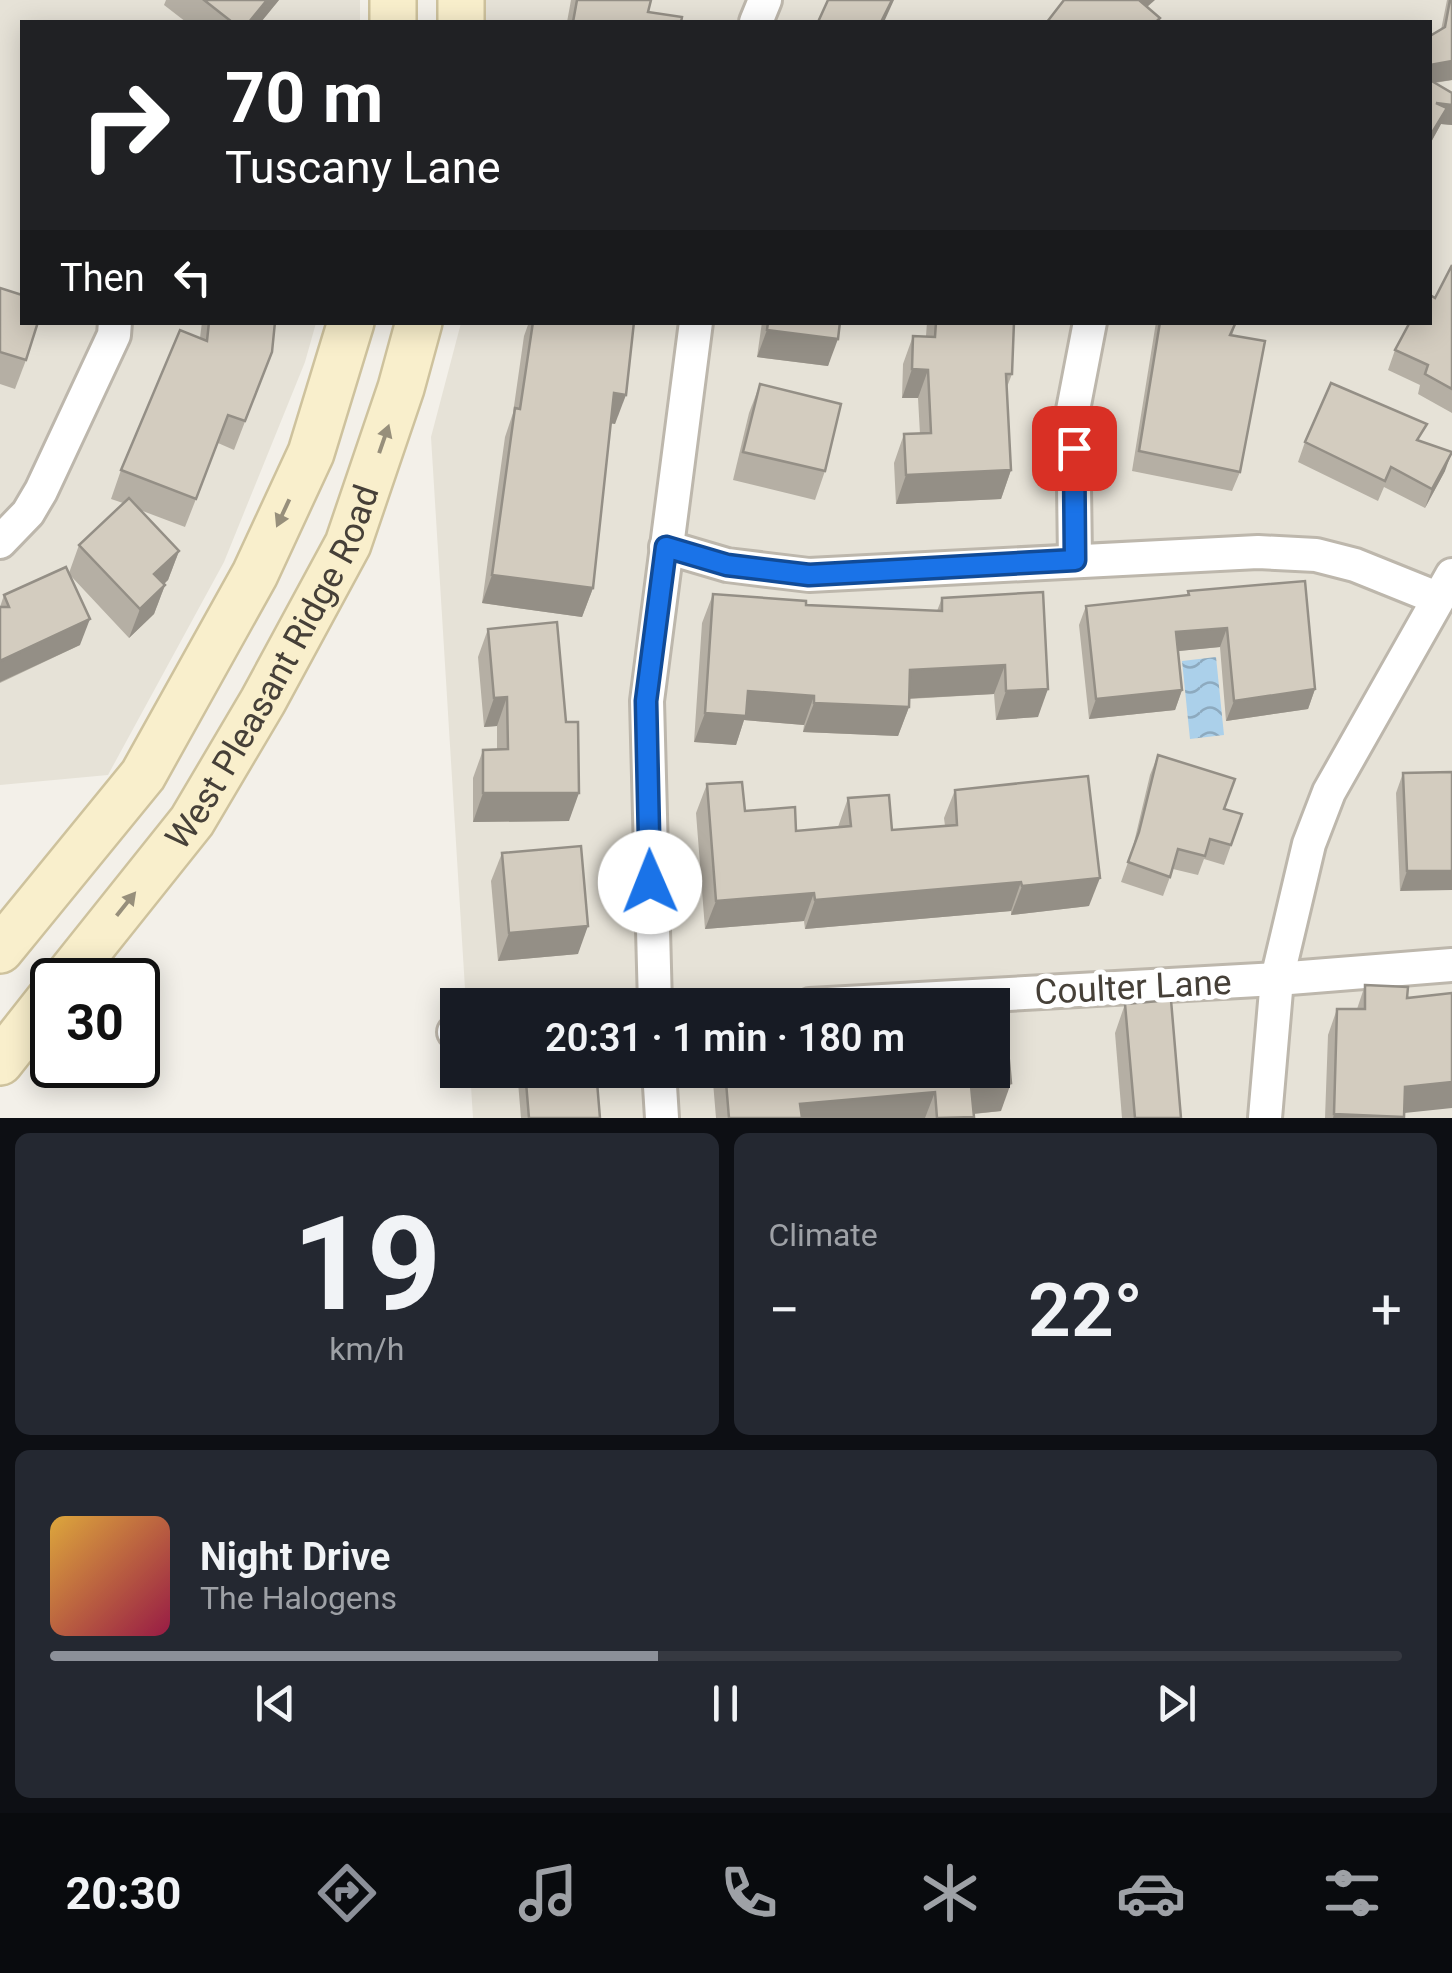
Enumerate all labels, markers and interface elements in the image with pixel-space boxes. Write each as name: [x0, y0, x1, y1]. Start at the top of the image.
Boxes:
text: 70 m: [225, 57, 383, 139]
icon: right: [60, 60, 190, 190]
text: Tuscany Lane: [225, 141, 501, 194]
icon: left: [165, 250, 220, 305]
text: Then: [60, 256, 145, 300]
pin: [1032, 406, 1117, 491]
icon: arrive: [1047, 421, 1102, 476]
one-way arrow: [377, 423, 392, 453]
street label: West Pleasant Ridge Road: [158, 480, 388, 858]
one-way arrow: [275, 499, 292, 528]
position arrow: [598, 830, 702, 934]
one-way arrow: [115, 891, 136, 916]
speed limit sign: 30: [30, 958, 160, 1088]
street label: Coulter Lane: [1034, 962, 1232, 1013]
text: 20:31 · 1 min · 180 m: [545, 1016, 905, 1060]
text: 19: [292, 1188, 441, 1341]
text: Climate: [769, 1216, 878, 1254]
text: 22°: [1028, 1266, 1143, 1354]
text: −: [769, 1278, 800, 1342]
text: +: [1371, 1278, 1402, 1342]
text: km/h: [329, 1330, 404, 1368]
text: Night Drive: [200, 1535, 390, 1579]
text: The Halogens: [200, 1579, 397, 1617]
icon: previous: [248, 1676, 303, 1731]
icon: pause: [698, 1676, 753, 1731]
icon: next: [1149, 1676, 1204, 1731]
icon: directions: [312, 1858, 382, 1928]
icon: music: [513, 1858, 583, 1928]
icon: phone: [714, 1858, 784, 1928]
icon: climate: [915, 1858, 985, 1928]
icon: car: [1116, 1858, 1186, 1928]
icon: filters: [1317, 1858, 1387, 1928]
text: 20:30: [65, 1867, 181, 1920]

